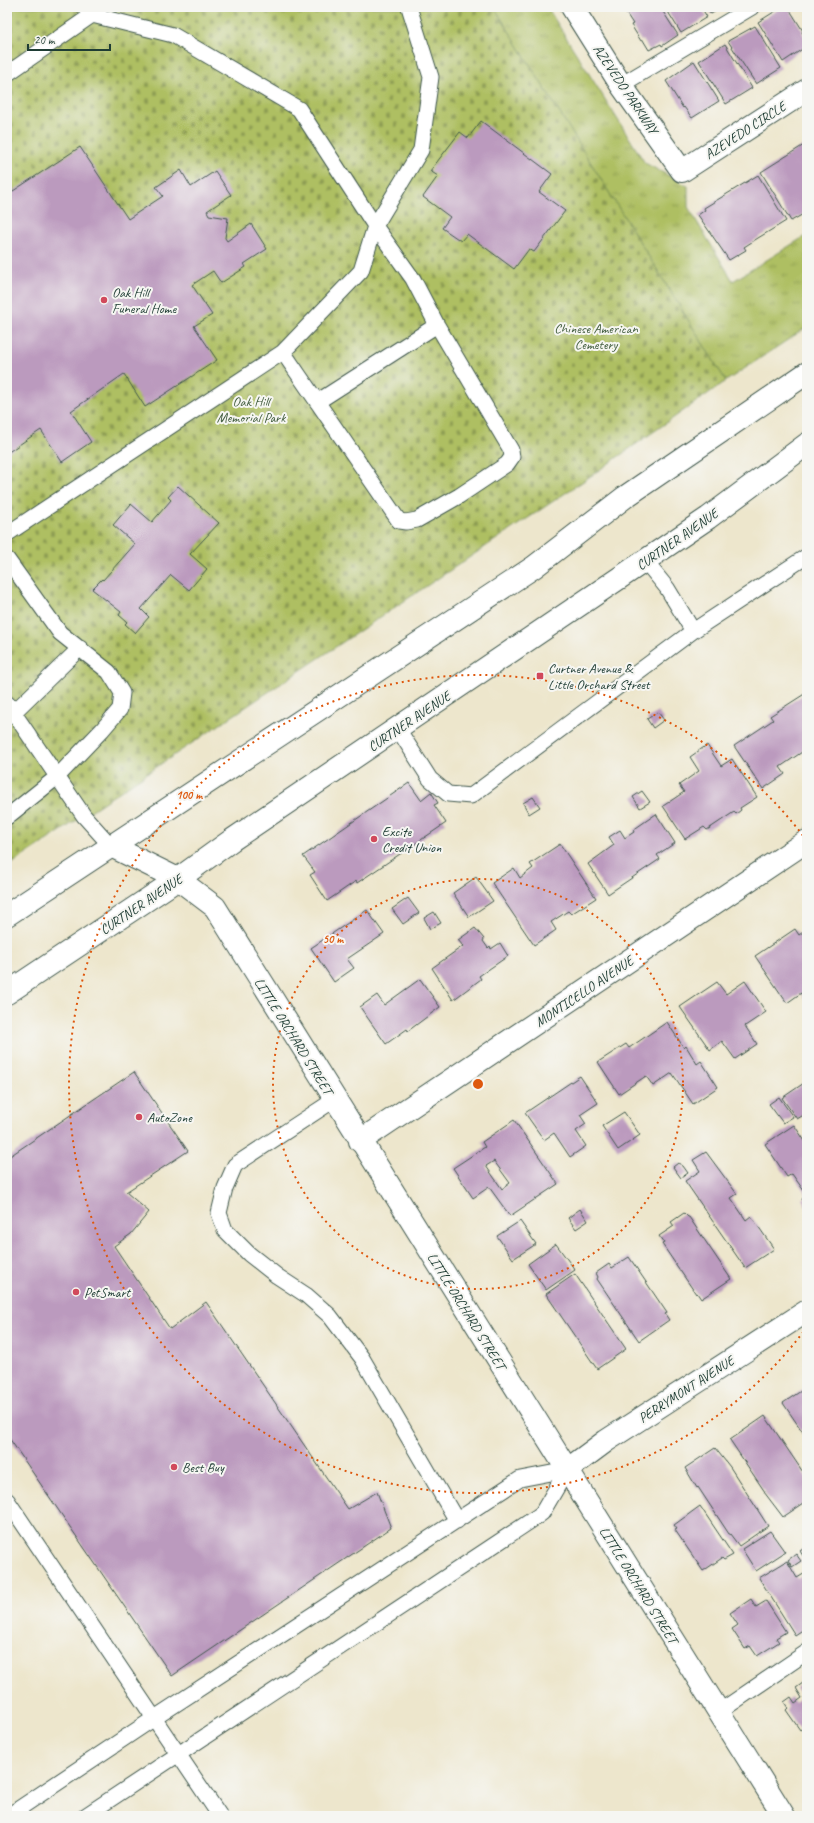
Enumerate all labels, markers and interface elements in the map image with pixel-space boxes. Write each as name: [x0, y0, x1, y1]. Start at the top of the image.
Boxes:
scale bar: [28, 26, 110, 52]
text: 20 m: [34, 32, 56, 48]
street label: AZEVEDO PARKWAY: [589, 41, 663, 139]
street label: AZEVEDO CIRCLE: [702, 97, 791, 163]
place label: Oak Hill Funeral Home: [112, 284, 177, 317]
marker: Oak Hill Funeral Home: [99, 295, 109, 305]
park label: Chinese American Cemetery: [554, 320, 639, 353]
park label: Oak Hill Memorial Park: [217, 393, 286, 426]
street label: CURTNER AVENUE: [633, 504, 723, 574]
place label: Curtner Avenue & Little Orchard Street: [548, 660, 651, 693]
marker: Curtner Avenue & Little Orchard Street: [535, 671, 545, 681]
street label: CURTNER AVENUE: [365, 686, 456, 755]
text: 100 m: [176, 787, 203, 803]
place label: Excite Credit Union: [382, 823, 442, 856]
marker: Excite Credit Union: [369, 834, 379, 844]
street label: CURTNER AVENUE: [97, 869, 188, 938]
text: 50 m: [323, 931, 344, 947]
street label: MONTICELLO AVENUE: [532, 951, 639, 1031]
street label: LITTLE ORCHARD STREET: [251, 975, 338, 1101]
centre of rings: [471, 1077, 485, 1091]
place label: AutoZone: [147, 1109, 193, 1126]
marker: AutoZone: [134, 1112, 144, 1122]
street label: LITTLE ORCHARD STREET: [424, 1250, 511, 1376]
place label: PetSmart: [84, 1284, 131, 1301]
marker: PetSmart: [71, 1287, 81, 1297]
street label: PERRYMONT AVENUE: [635, 1351, 739, 1427]
place label: Best Buy: [182, 1459, 225, 1476]
marker: Best Buy: [169, 1462, 179, 1472]
street label: LITTLE ORCHARD STREET: [596, 1524, 683, 1650]

